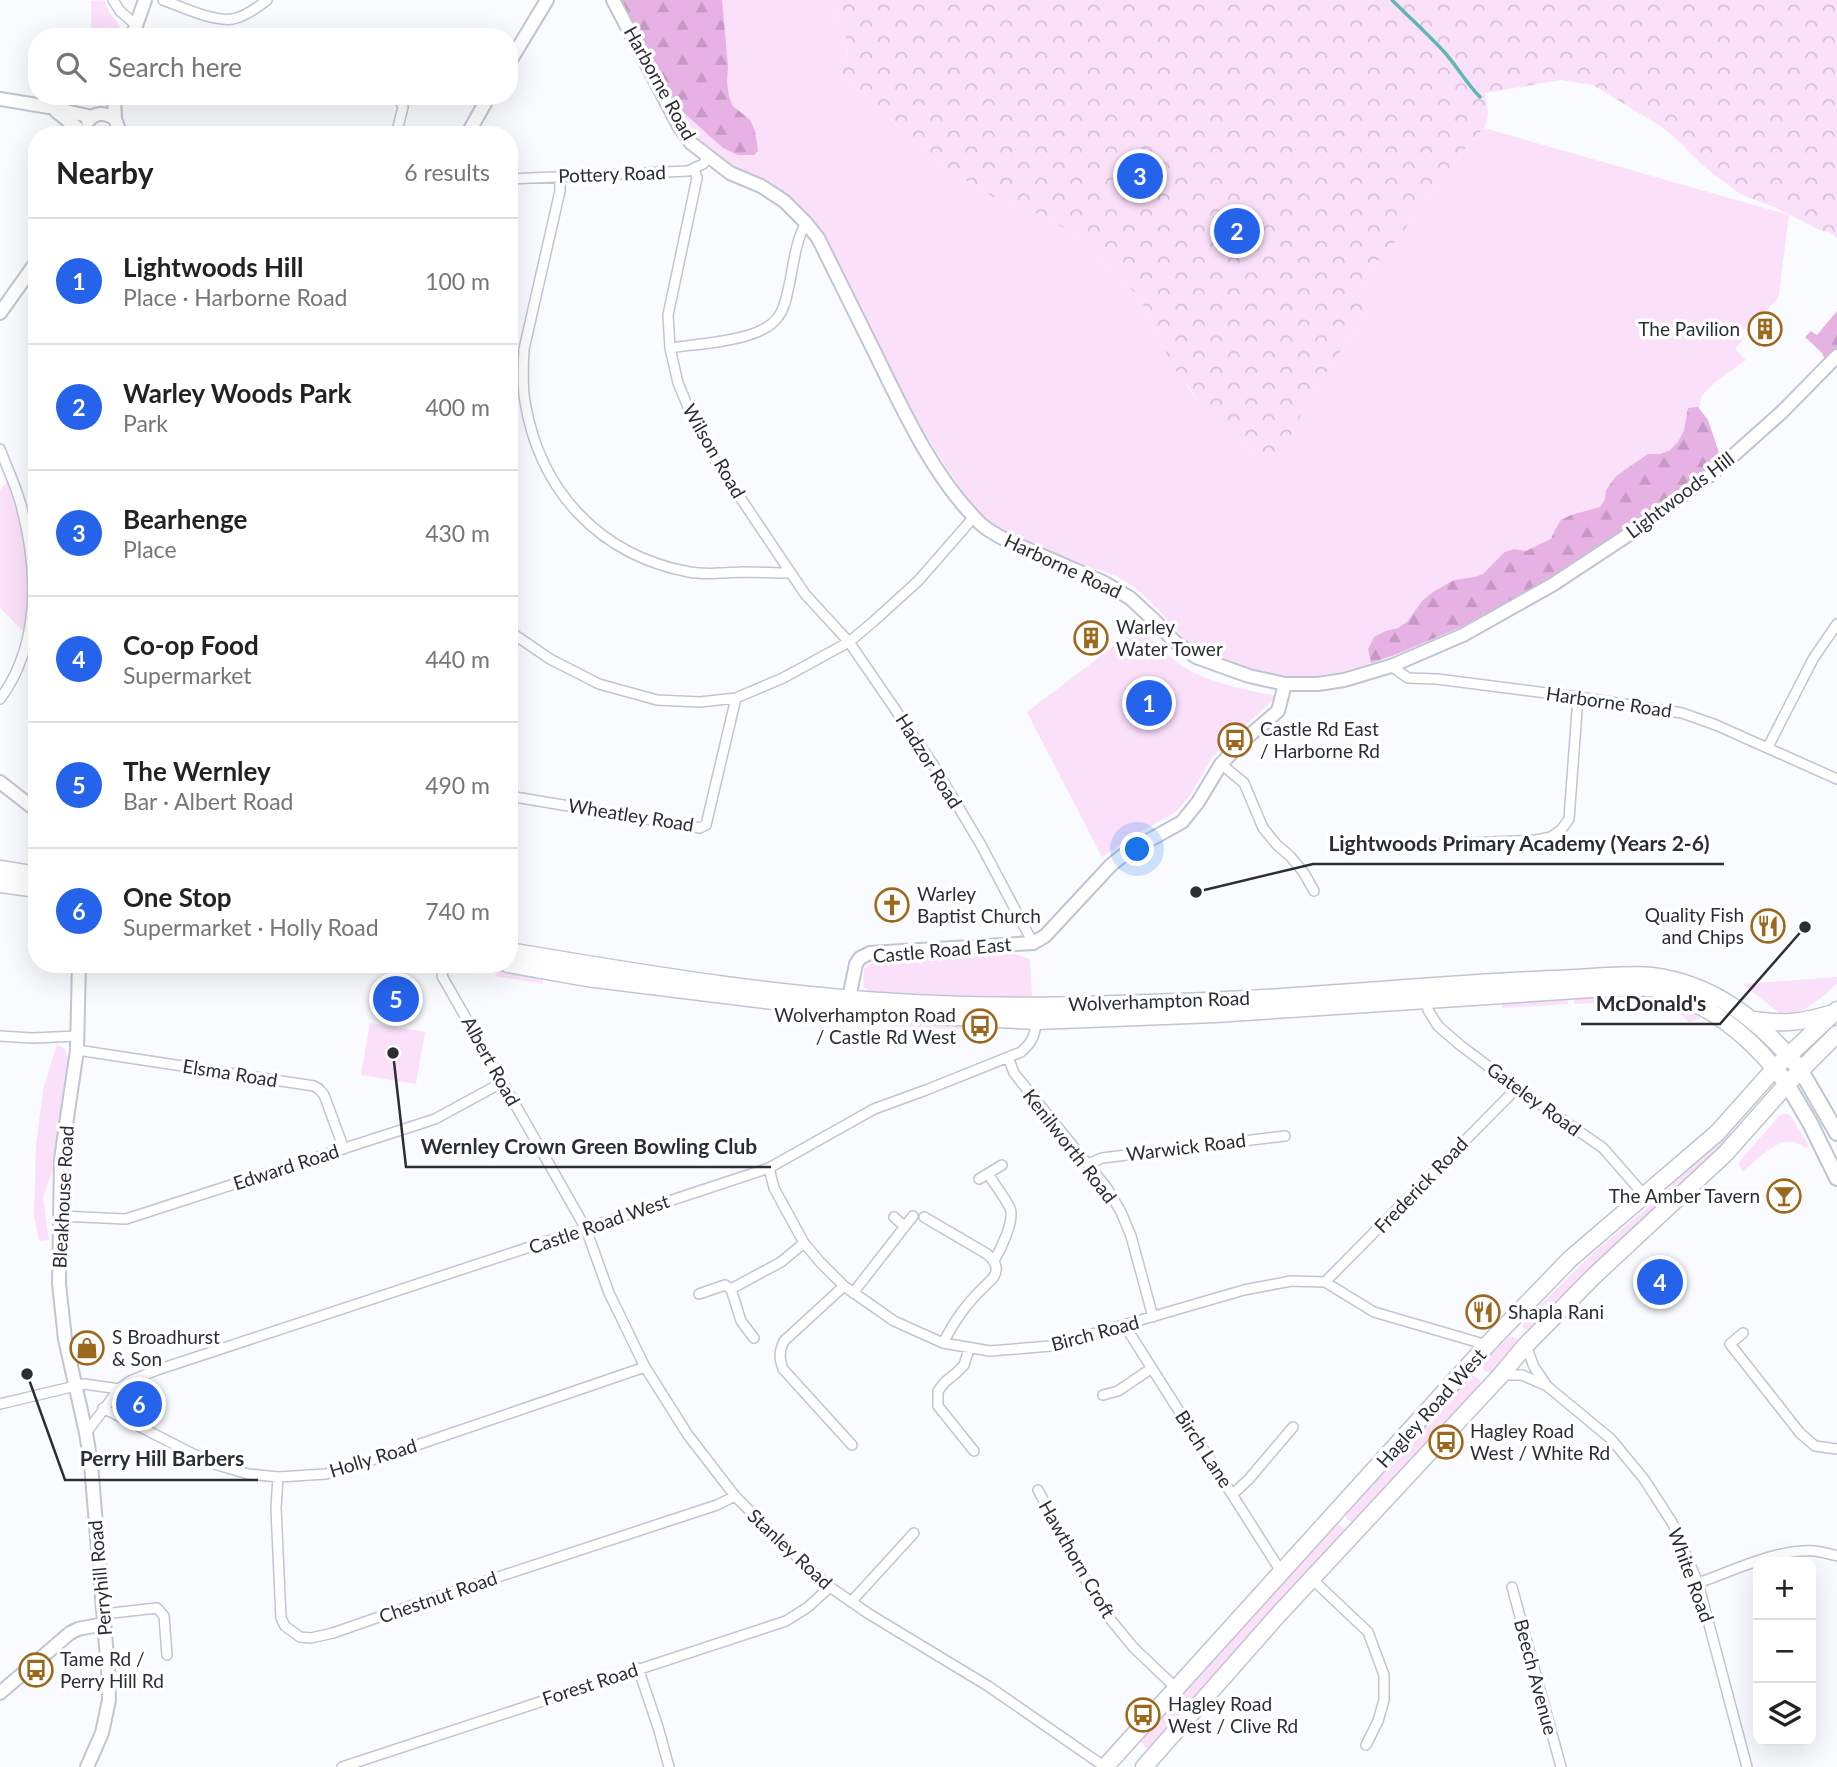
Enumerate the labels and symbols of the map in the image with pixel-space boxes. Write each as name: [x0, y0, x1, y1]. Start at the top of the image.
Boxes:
street label: Harborne Road: [620, 22, 701, 144]
pin: 3: [1117, 150, 1163, 202]
street label: Pottery Road: [558, 160, 666, 187]
pin: 2: [1214, 205, 1260, 257]
building icon: The Pavilion: [1746, 310, 1784, 348]
place label: The Pavilion: [1638, 317, 1740, 340]
street label: Wilson Road: [678, 399, 751, 502]
street label: Lightwoods Hill: [1621, 446, 1738, 543]
street label: Harborne Road: [1001, 528, 1125, 603]
place label: Warley Water Tower: [1116, 615, 1223, 660]
building icon: Warley Water Tower: [1072, 619, 1110, 657]
pin: 1: [1126, 677, 1172, 729]
street label: Harborne Road: [1545, 681, 1673, 722]
street label: Hadzor Road: [891, 709, 968, 812]
place label: Castle Rd East / Harborne Rd: [1260, 717, 1380, 762]
bus stop icon: Castle Rd East / Harborne Rd: [1216, 721, 1254, 759]
street label: Wheatley Road: [567, 793, 696, 836]
callout: Lightwoods Primary Academy (Years 2-6): [1313, 822, 1724, 864]
text: Lightwoods Primary Academy (Years 2-6): [1328, 830, 1710, 855]
your location: [1120, 832, 1154, 866]
place label: Warley Baptist Church: [917, 882, 1041, 927]
church icon: Warley Baptist Church: [873, 886, 911, 924]
place label: Quality Fish and Chips: [1645, 903, 1744, 948]
restaurant icon: Quality Fish and Chips: [1749, 907, 1787, 945]
street label: Castle Road East: [872, 932, 1012, 967]
pin: 5: [373, 973, 419, 1025]
callout: McDonald's: [1581, 982, 1720, 1024]
street label: Wolverhampton Road: [1068, 986, 1250, 1015]
text: McDonald's: [1596, 990, 1706, 1015]
place label: Wolverhampton Road / Castle Rd West: [774, 1003, 956, 1048]
bus stop icon: Wolverhampton Road / Castle Rd West: [961, 1007, 999, 1045]
street label: Albert Road: [457, 1012, 525, 1110]
street label: Elsma Road: [181, 1054, 279, 1091]
street label: Gateley Road: [1483, 1057, 1586, 1140]
street label: Kenilworth Road: [1019, 1084, 1122, 1207]
street label: Bleakhouse Road: [47, 1125, 78, 1269]
callout: Wernley Crown Green Bowling Club: [406, 1125, 771, 1167]
street label: Warwick Road: [1125, 1128, 1247, 1165]
street label: Frederick Road: [1369, 1132, 1472, 1237]
text: Wernley Crown Green Bowling Club: [421, 1133, 757, 1158]
street label: Edward Road: [230, 1139, 342, 1194]
bar icon: The Amber Tavern: [1765, 1177, 1803, 1215]
place label: The Amber Tavern: [1609, 1184, 1760, 1207]
street label: Castle Road West: [526, 1189, 672, 1258]
pin: 4: [1637, 1256, 1683, 1308]
restaurant icon: Shapla Rani: [1464, 1293, 1502, 1331]
place label: Shapla Rani: [1508, 1300, 1604, 1323]
street label: Birch Road: [1048, 1310, 1141, 1355]
place label: S Broadhurst & Son: [112, 1325, 220, 1370]
shop icon: S Broadhurst & Son: [68, 1329, 106, 1367]
street label: Hagley Road West: [1371, 1343, 1490, 1472]
pin: 6: [116, 1378, 162, 1430]
street label: Birch Lane: [1171, 1406, 1238, 1492]
place label: Hagley Road West / White Rd: [1470, 1419, 1610, 1464]
bus stop icon: Hagley Road West / White Rd: [1427, 1423, 1465, 1461]
street label: Holly Road: [326, 1433, 419, 1482]
callout: Perry Hill Barbers: [65, 1438, 258, 1480]
text: Perry Hill Barbers: [80, 1445, 244, 1470]
street label: Hawthorn Croft: [1035, 1496, 1120, 1622]
street label: Stanley Road: [743, 1504, 837, 1594]
street label: Perryhill Road: [83, 1519, 116, 1637]
street label: White Road: [1664, 1525, 1719, 1625]
street label: Chestnut Road: [376, 1566, 500, 1627]
street label: Beech Avenue: [1510, 1616, 1563, 1737]
place label: Tame Rd / Perry Hill Rd: [60, 1647, 164, 1692]
bus stop icon: Tame Rd / Perry Hill Rd: [17, 1651, 55, 1689]
street label: Forest Road: [539, 1657, 641, 1710]
place label: Hagley Road West / Clive Rd: [1168, 1692, 1298, 1737]
bus stop icon: Hagley Road West / Clive Rd: [1124, 1696, 1162, 1734]

